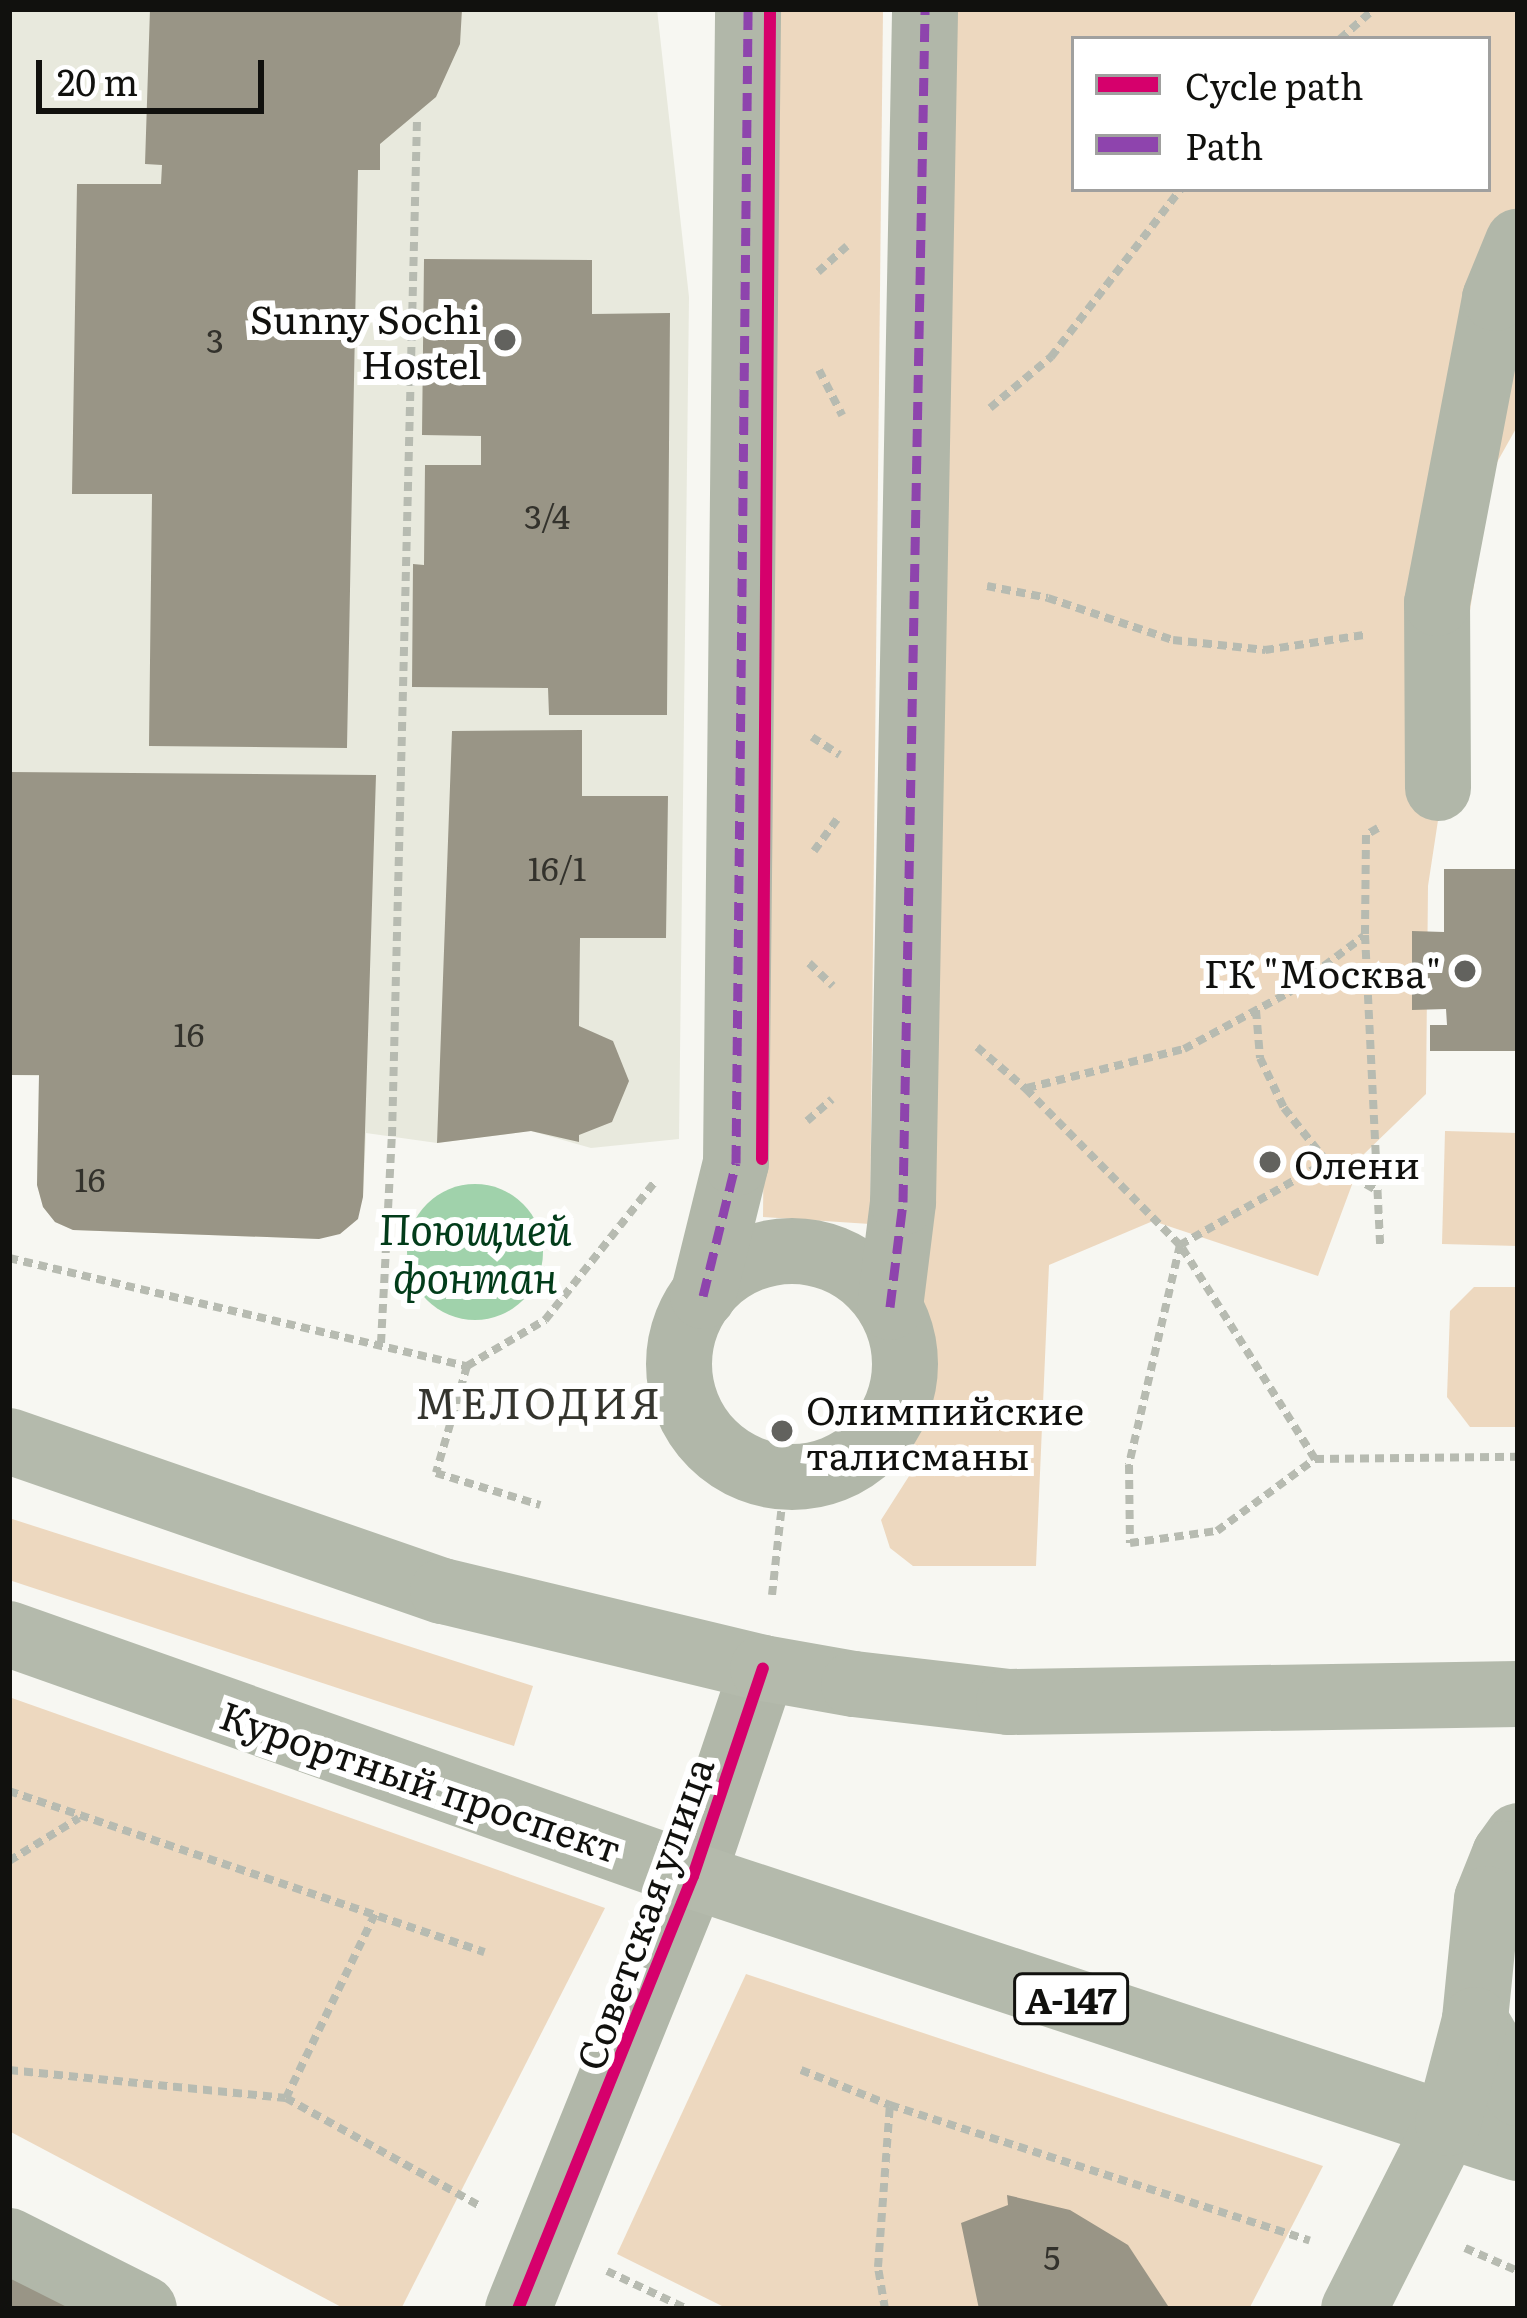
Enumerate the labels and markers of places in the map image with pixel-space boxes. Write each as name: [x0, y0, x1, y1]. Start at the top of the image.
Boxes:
place label: Sunny Sochi Hostel: [250, 295, 481, 386]
marker: Sunny Sochi Hostel: [492, 327, 518, 353]
place label: ГК "Москва": [1204, 948, 1441, 994]
marker: ГК "Москва": [1452, 958, 1478, 984]
place label: Олени: [1294, 1139, 1420, 1185]
marker: Олени: [1257, 1149, 1283, 1175]
place label: Олимпийские талисманы: [806, 1386, 1084, 1477]
marker: Олимпийские талисманы: [769, 1418, 795, 1444]

